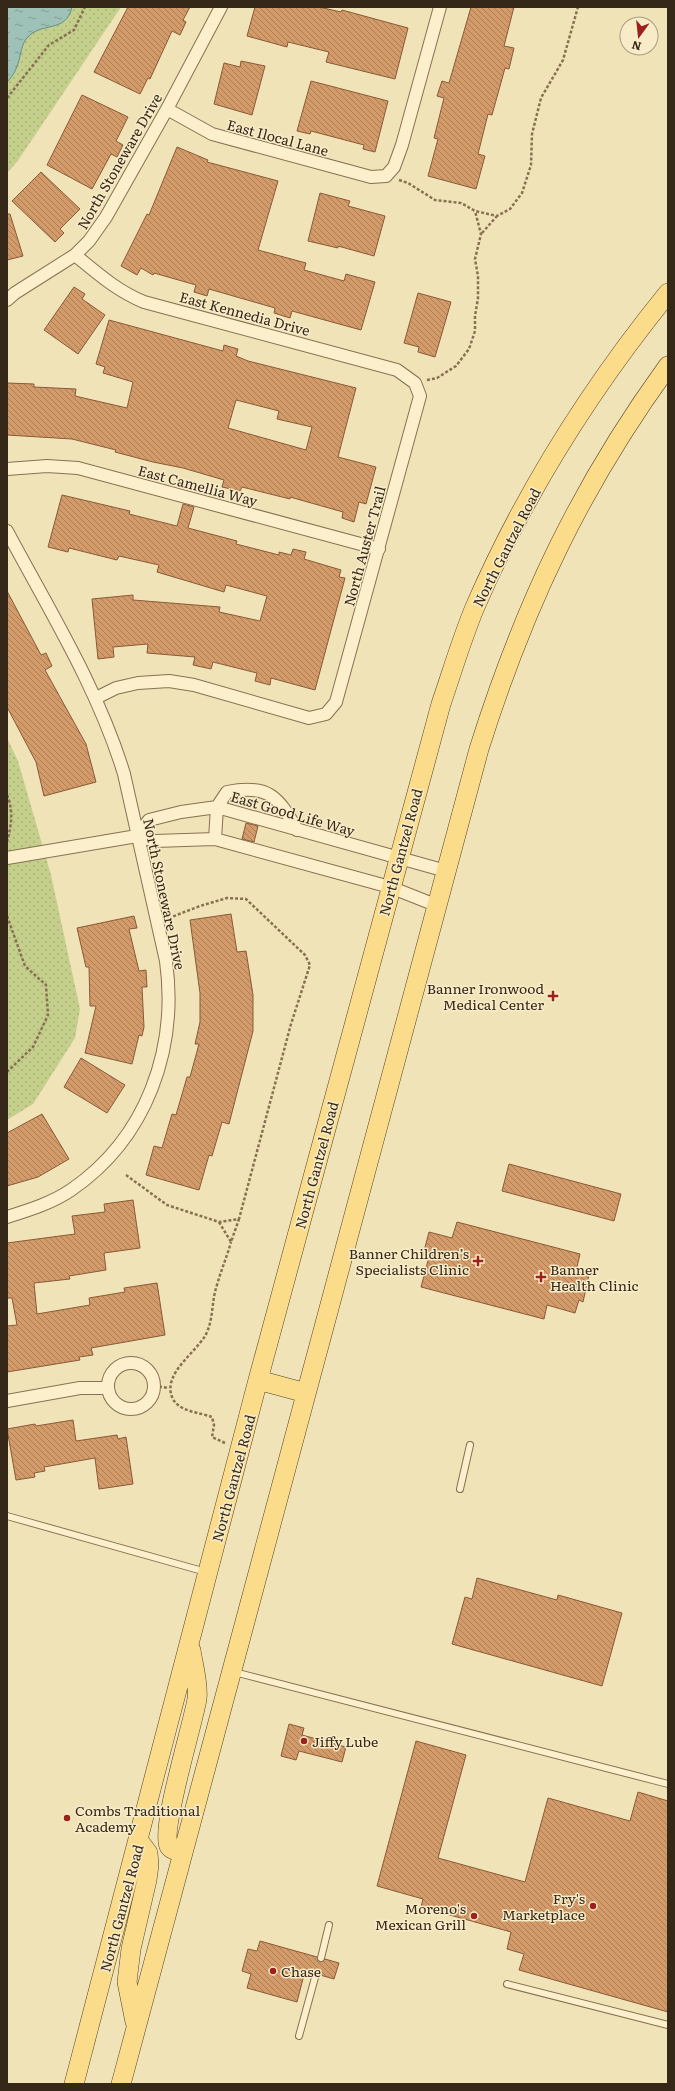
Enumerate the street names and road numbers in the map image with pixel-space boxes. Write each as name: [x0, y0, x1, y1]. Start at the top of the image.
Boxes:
street label: North Stoneware Drive: [72, 89, 166, 233]
street label: East Ilocal Lane: [225, 114, 331, 160]
street label: East Kennedia Drive: [178, 286, 312, 340]
street label: East Camellia Way: [136, 459, 261, 511]
street label: North Auster Trail: [338, 483, 390, 608]
street label: North Gantzel Road: [467, 484, 545, 610]
street label: East Good Life Way: [229, 786, 358, 841]
street label: North Gantzel Road: [373, 786, 427, 918]
street label: North Stoneware Drive: [139, 816, 191, 972]
street label: North Gantzel Road: [289, 1099, 343, 1231]
street label: North Gantzel Road: [206, 1412, 260, 1544]
street label: North Gantzel Road: [94, 1842, 148, 1974]

